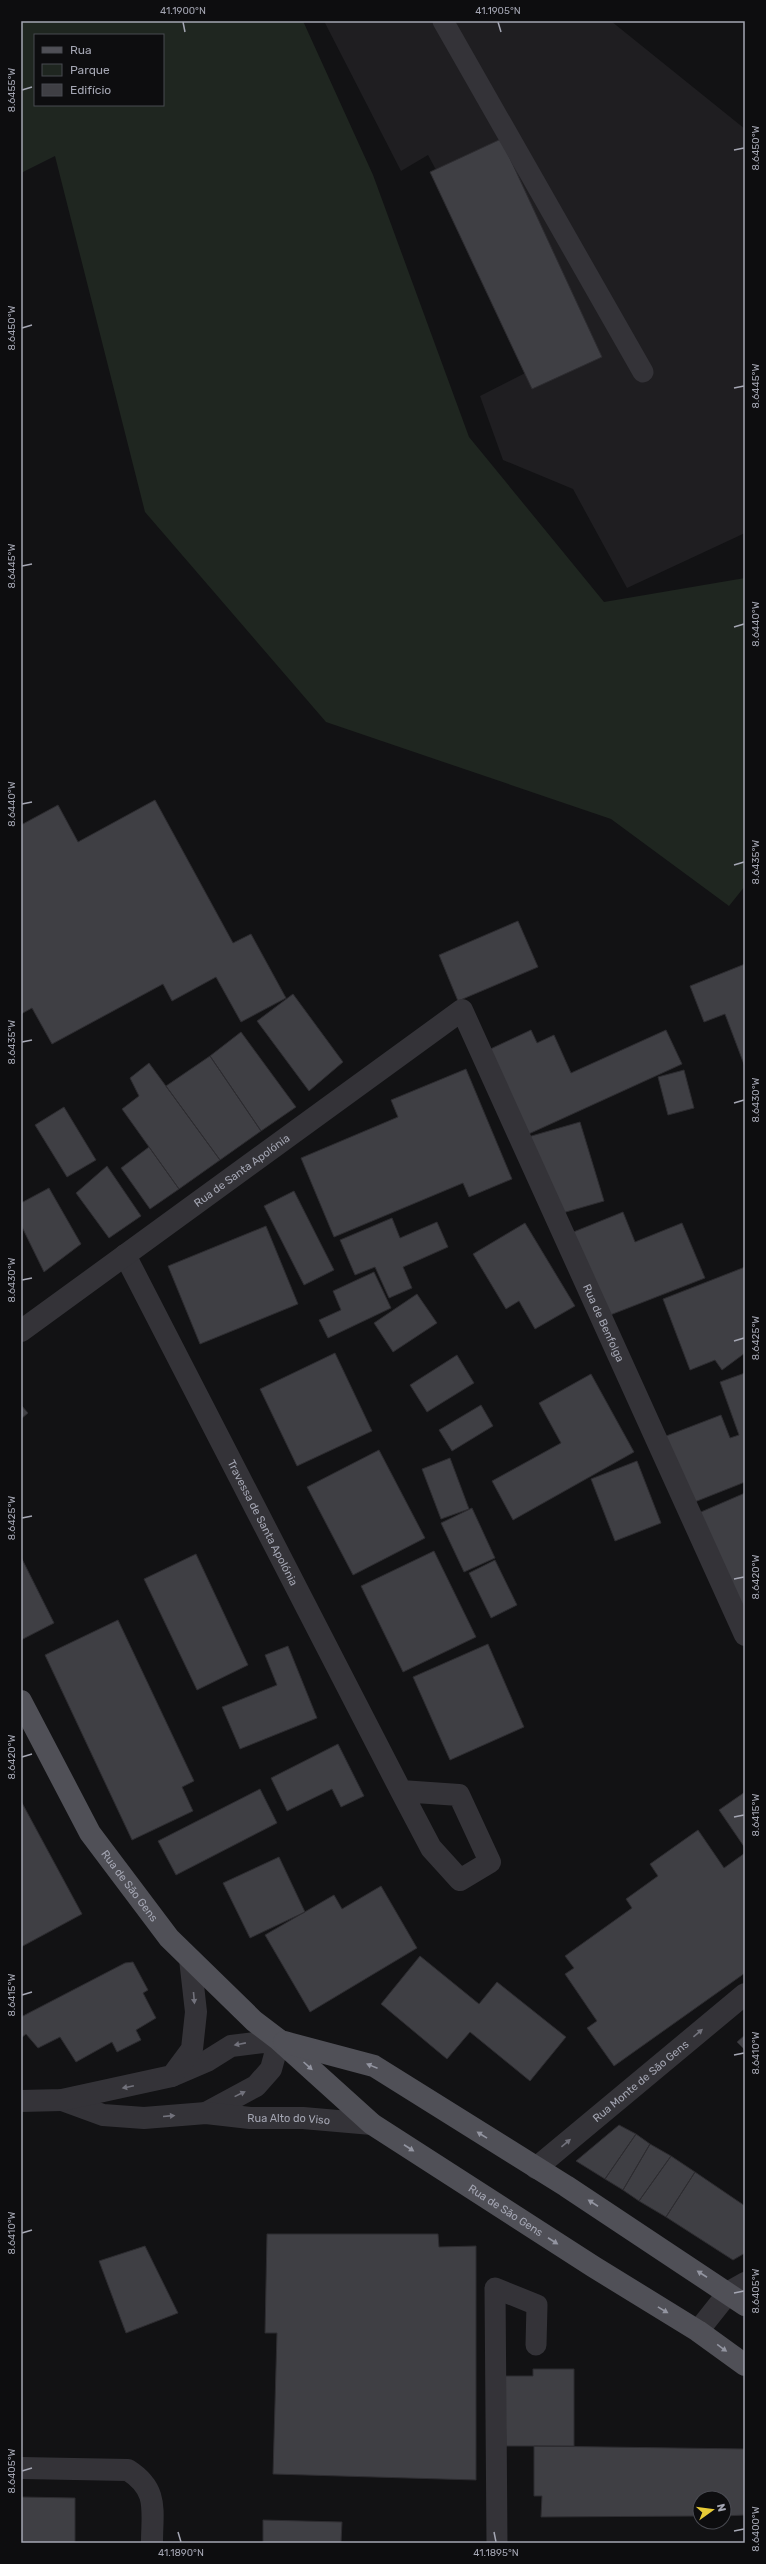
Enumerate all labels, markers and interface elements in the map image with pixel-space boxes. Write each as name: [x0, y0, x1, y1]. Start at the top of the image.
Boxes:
text: 41.1900°N: [160, 5, 206, 17]
text: 41.1905°N: [475, 5, 521, 17]
legend: [34, 34, 164, 106]
text: Rua: [70, 43, 92, 57]
text: Parque: [70, 63, 110, 77]
text: 8.6455°W: [6, 68, 18, 112]
text: Edifício: [70, 83, 111, 97]
text: 8.6450°W: [750, 125, 762, 171]
text: 8.6450°W: [6, 305, 18, 351]
text: 8.6445°W: [750, 364, 762, 408]
text: 8.6445°W: [6, 544, 18, 588]
text: 8.6440°W: [750, 601, 762, 647]
text: 8.6440°W: [6, 781, 18, 827]
text: 8.6435°W: [750, 840, 762, 884]
text: 8.6435°W: [6, 1020, 18, 1064]
text: 8.6430°W: [750, 1077, 762, 1123]
street label: Rua de Santa Apolónia: [192, 1132, 292, 1210]
text: 8.6430°W: [6, 1257, 18, 1303]
street label: Rua de Benfolga: [580, 1282, 626, 1364]
text: 8.6425°W: [750, 1316, 762, 1360]
street label: Travessa de Santa Apolónia: [225, 1458, 300, 1588]
text: 8.6425°W: [6, 1496, 18, 1540]
text: 8.6420°W: [750, 1554, 762, 1600]
text: 8.6420°W: [6, 1734, 18, 1780]
text: 8.6415°W: [750, 1794, 762, 1836]
street label: Rua de São Gens: [98, 1848, 161, 1925]
text: 8.6415°W: [6, 1974, 18, 2016]
one-way arrow: [191, 1992, 198, 2004]
one-way arrow: [693, 2029, 703, 2038]
text: 8.6410°W: [750, 2031, 762, 2075]
street label: Rua Monte de São Gens: [590, 2037, 692, 2125]
one-way arrow: [234, 2041, 246, 2047]
one-way arrow: [303, 2062, 313, 2071]
one-way arrow: [366, 2063, 378, 2070]
one-way arrow: [122, 2084, 135, 2090]
one-way arrow: [234, 2091, 246, 2097]
one-way arrow: [163, 2112, 175, 2119]
street label: Rua Alto do Viso: [247, 2112, 331, 2127]
one-way arrow: [476, 2131, 488, 2138]
one-way arrow: [560, 2139, 571, 2148]
one-way arrow: [403, 2144, 414, 2152]
street label: Rua de São Gens: [466, 2182, 545, 2240]
one-way arrow: [588, 2199, 598, 2207]
text: 8.6410°W: [6, 2211, 18, 2255]
one-way arrow: [548, 2237, 558, 2245]
text: 8.6405°W: [750, 2268, 762, 2314]
one-way arrow: [697, 2270, 707, 2278]
one-way arrow: [657, 2306, 669, 2313]
one-way arrow: [716, 2344, 727, 2352]
text: 8.6405°W: [6, 2448, 18, 2494]
north arrow: [692, 2490, 732, 2530]
text: N: [714, 2502, 729, 2513]
text: 8.6400°W: [750, 2506, 762, 2552]
text: 41.1890°N: [158, 2547, 204, 2559]
text: 41.1895°N: [473, 2547, 519, 2559]

